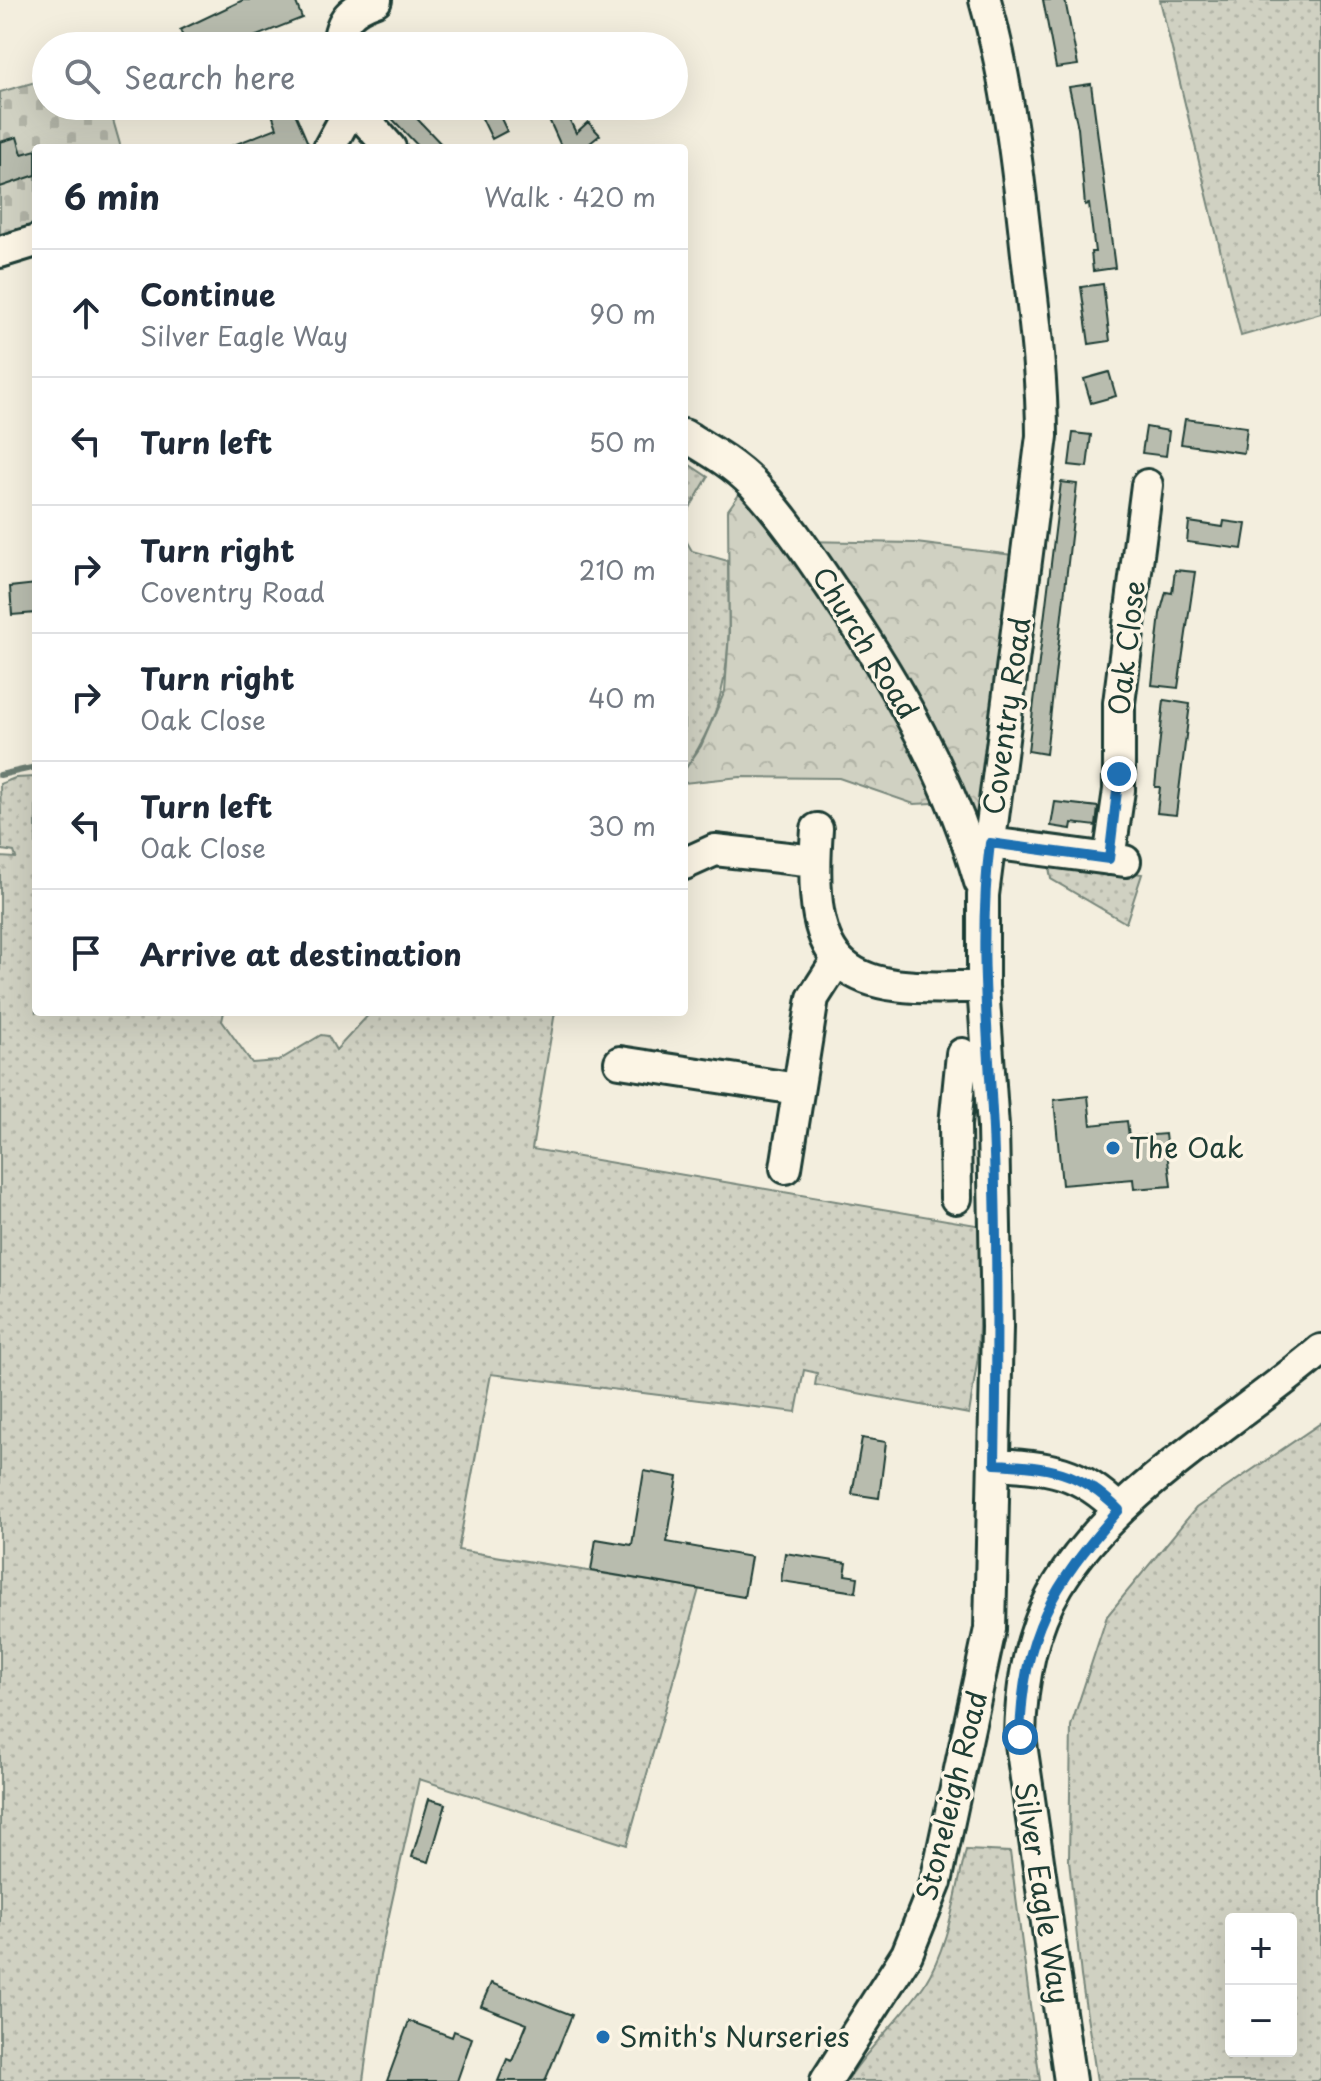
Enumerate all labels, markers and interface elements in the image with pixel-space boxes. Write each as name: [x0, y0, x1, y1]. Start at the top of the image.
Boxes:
search box: [32, 32, 688, 120]
icon: search: [60, 54, 104, 98]
text: Search here: [124, 54, 296, 99]
text: 6 min: [64, 170, 160, 222]
text: Walk · 420 m: [484, 177, 656, 216]
text: Continue: [140, 271, 275, 316]
icon: ahead: [64, 291, 108, 335]
text: 90 m: [589, 294, 656, 333]
text: Silver Eagle Way: [140, 316, 348, 355]
icon: left: [64, 419, 108, 463]
text: Turn left: [140, 419, 272, 464]
text: 50 m: [589, 422, 656, 461]
text: Turn right: [140, 527, 295, 572]
icon: right: [64, 547, 108, 591]
text: 210 m: [579, 550, 656, 589]
street label: Church Road: [802, 558, 930, 727]
text: Coventry Road: [140, 572, 325, 611]
street label: Oak Close: [1096, 578, 1155, 718]
street label: Coventry Road: [970, 614, 1041, 817]
text: Turn right: [140, 655, 295, 700]
icon: right: [64, 675, 108, 719]
text: 40 m: [588, 678, 656, 717]
text: Oak Close: [140, 700, 266, 739]
route end: [1101, 756, 1137, 792]
text: Turn left: [140, 783, 272, 828]
icon: left: [64, 803, 108, 847]
text: 30 m: [588, 806, 656, 845]
text: Oak Close: [140, 828, 266, 867]
icon: arrive: [64, 931, 108, 975]
text: Arrive at destination: [140, 931, 462, 976]
place label: The Oak: [1129, 1125, 1244, 1168]
marker: The Oak: [1104, 1139, 1122, 1157]
street label: Stoneleigh Road: [904, 1686, 997, 1905]
route start: [1002, 1719, 1038, 1755]
street label: Silver Eagle Way: [1005, 1779, 1082, 2007]
map controls: [1225, 1913, 1297, 2057]
button: +: [1225, 1913, 1297, 1985]
button: −: [1225, 1985, 1297, 2057]
place label: Smith's Nurseries: [619, 2014, 850, 2057]
marker: Smith's Nurseries: [594, 2028, 612, 2046]

